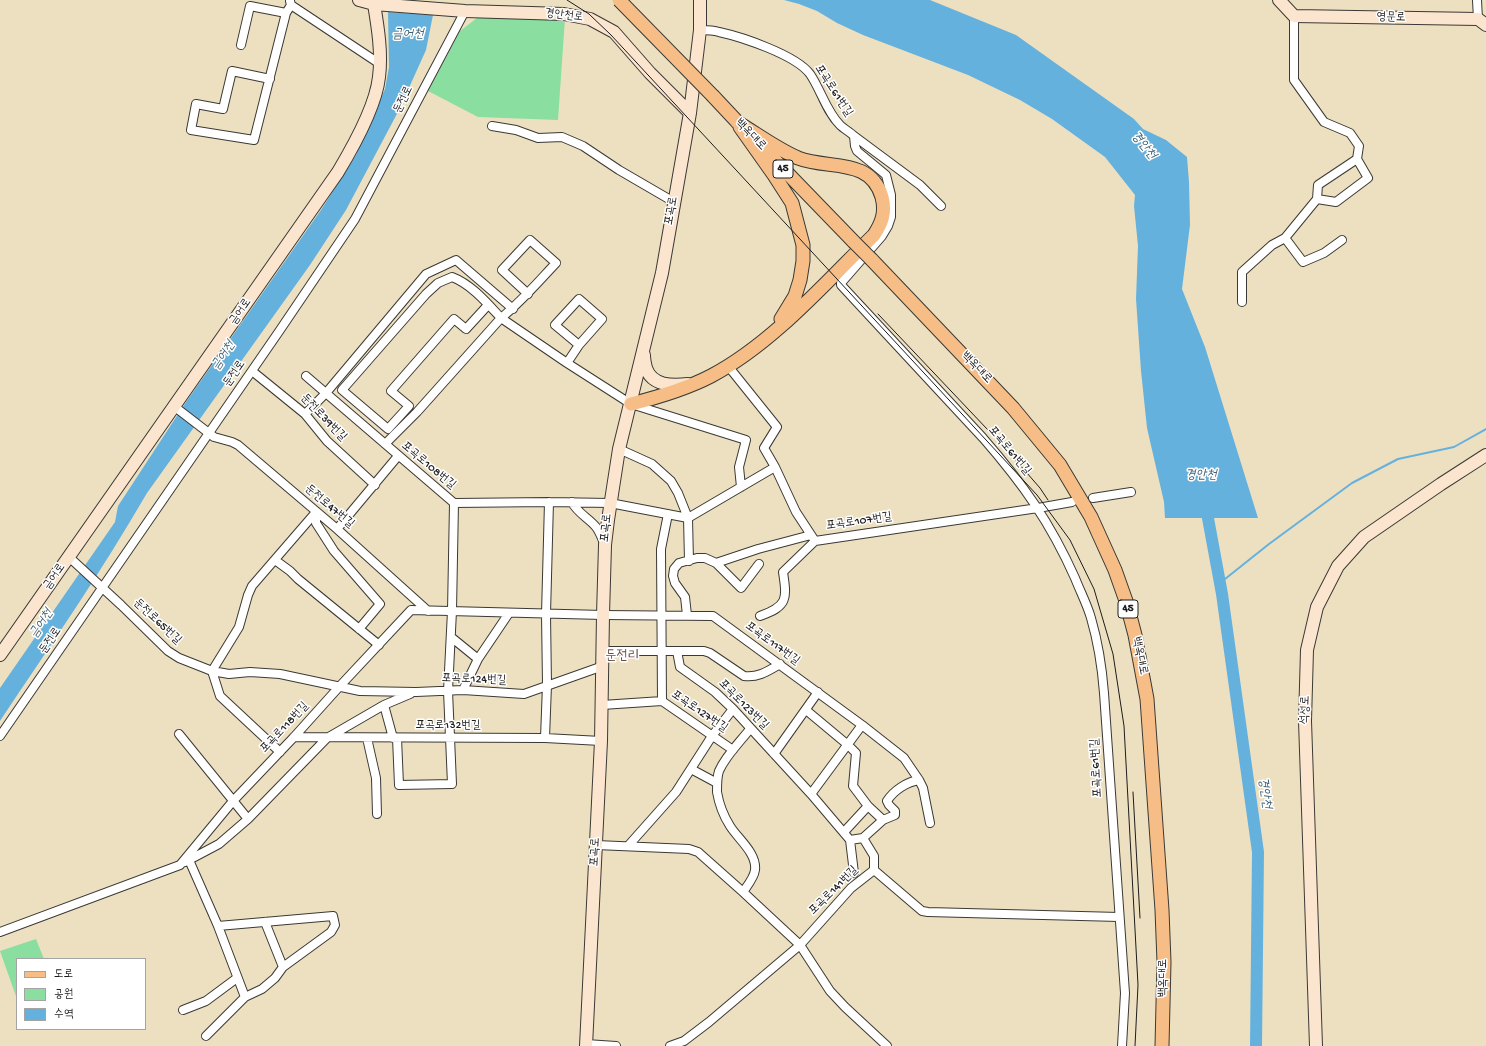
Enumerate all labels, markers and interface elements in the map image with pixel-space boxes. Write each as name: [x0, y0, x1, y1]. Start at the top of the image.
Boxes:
street label: 경안천로: [544, 7, 584, 25]
street label: 영문로: [1376, 11, 1406, 25]
water label: 금어천: [392, 27, 424, 43]
street label: 포곡로61번길: [811, 62, 855, 120]
street label: 둔전로: [391, 84, 417, 116]
street label: 백옥대로: [731, 116, 769, 154]
water label: 경안천: [1127, 129, 1159, 163]
road number: 45: [773, 160, 793, 178]
street label: 포곡로: [662, 195, 682, 227]
street label: 금어로: [227, 296, 255, 328]
water label: 금어천: [209, 339, 239, 373]
street label: 백옥대로: [957, 349, 995, 387]
street label: 둔전로: [221, 358, 249, 390]
street label: 둔전로39번길: [297, 391, 349, 445]
street label: 포곡로61번길: [984, 424, 1034, 478]
street label: 포곡로108번길: [398, 439, 458, 493]
water label: 경안천: [1185, 468, 1217, 484]
street label: 둔전로47번길: [301, 482, 357, 532]
street label: 포곡로107번길: [825, 510, 893, 534]
street label: 포곡로: [598, 513, 616, 543]
street label: 금어로: [41, 561, 69, 593]
street label: 둔전로65번길: [130, 596, 184, 648]
road number: 45: [1118, 600, 1138, 618]
water label: 금어천: [27, 607, 57, 641]
street label: 포곡로117번길: [742, 619, 802, 669]
street label: 둔전로: [37, 625, 65, 657]
street label: 백옥대로: [1128, 636, 1150, 676]
district label: 둔전리: [605, 649, 639, 665]
street label: 포곡로124번길: [441, 672, 507, 688]
street label: 포곡로123번길: [715, 677, 771, 733]
street label: 포곡로127번길: [668, 688, 730, 736]
street label: 석성로: [1298, 695, 1314, 725]
street label: 포곡로118번길: [258, 699, 312, 757]
street label: 포곡로132번길: [415, 719, 481, 733]
street label: 포곡로61번길: [1088, 738, 1106, 798]
water label: 경안천: [1254, 776, 1274, 810]
street label: 포곡로: [588, 837, 604, 867]
street label: 포곡로141번길: [806, 863, 862, 919]
legend: [16, 958, 146, 1030]
street label: 백옥대로: [1157, 959, 1171, 997]
text: 도로: [54, 968, 73, 982]
text: 공원: [54, 988, 73, 1002]
text: 수역: [54, 1008, 73, 1022]

